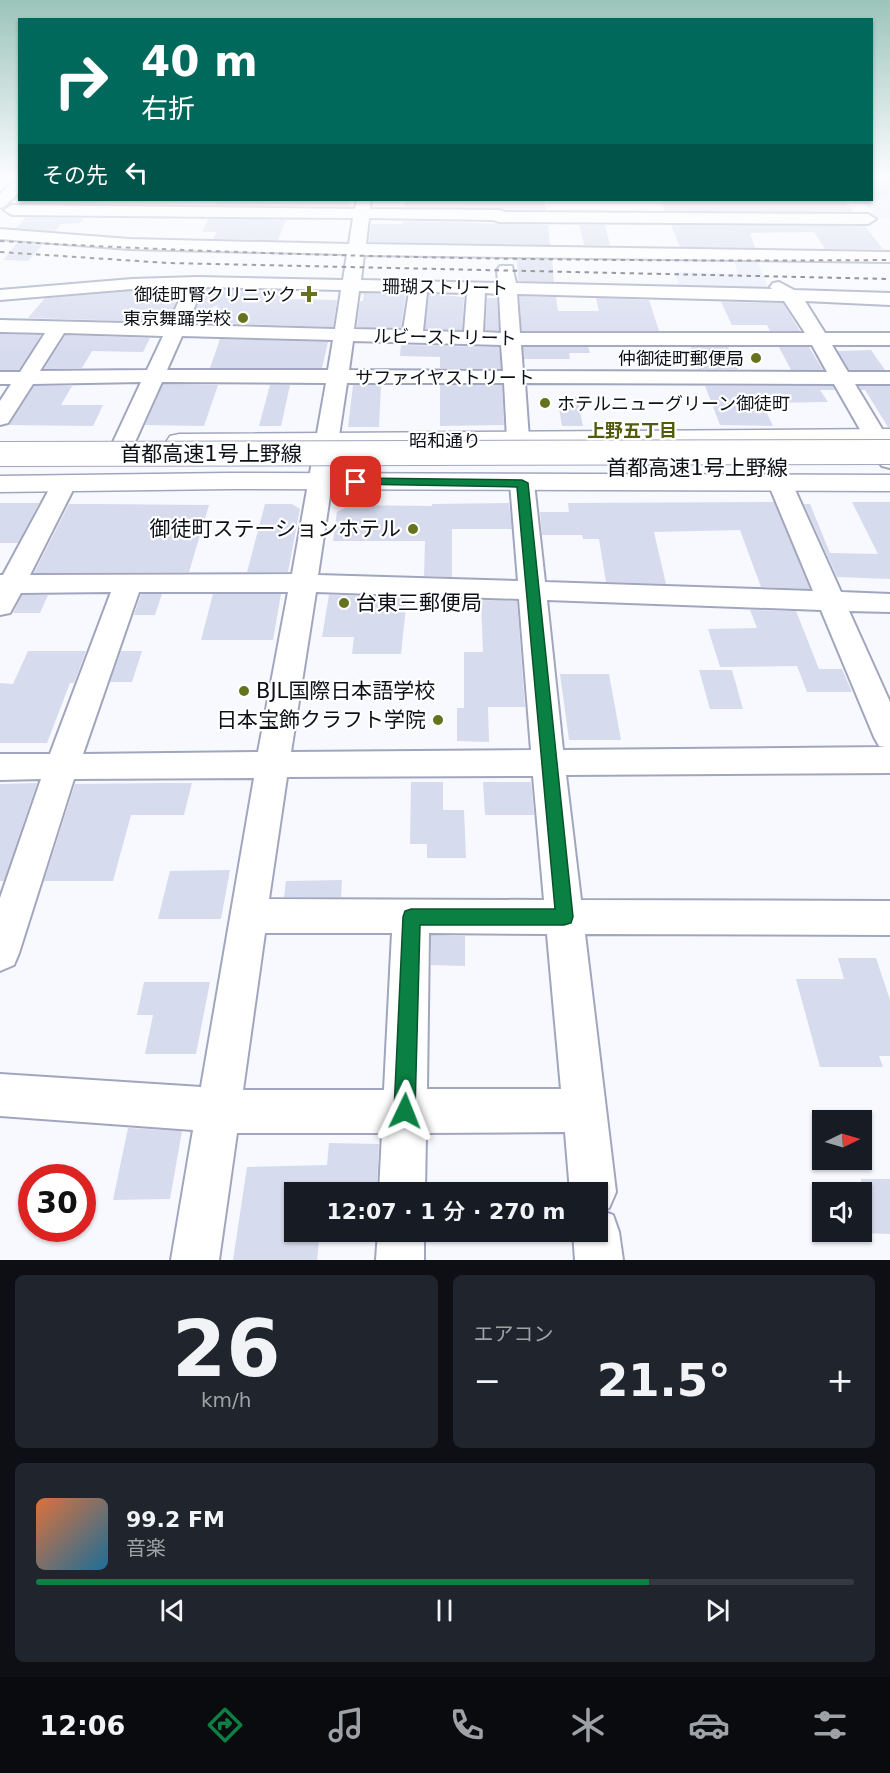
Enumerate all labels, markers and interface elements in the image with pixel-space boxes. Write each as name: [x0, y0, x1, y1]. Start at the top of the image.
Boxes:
text: 40 m: [141, 37, 258, 86]
icon: right: [42, 42, 120, 120]
text: 右折: [141, 93, 195, 124]
icon: left: [120, 156, 153, 189]
text: その先: [42, 163, 108, 188]
street label: 珊瑚ストリート: [382, 275, 508, 299]
place label: 御徒町腎クリニック: [134, 284, 296, 305]
marker: 御徒町腎クリニック: [300, 285, 318, 303]
place label: 東京舞踊学校: [123, 308, 231, 329]
marker: 東京舞踊学校: [236, 311, 250, 325]
street label: ルビーストリート: [373, 325, 517, 349]
place label: 仲御徒町郵便局: [618, 348, 744, 369]
marker: 仲御徒町郵便局: [749, 351, 763, 365]
street label: サファイヤストリート: [355, 367, 535, 388]
place label: ホテルニューグリーン御徒町: [557, 393, 790, 414]
marker: ホテルニューグリーン御徒町: [538, 396, 552, 410]
district label: 上野五丁目: [587, 420, 677, 441]
street label: 昭和通り: [409, 430, 481, 451]
street label: 首都高速1号上野線: [120, 442, 302, 466]
pin: [330, 456, 381, 507]
street label: 首都高速1号上野線: [606, 456, 788, 480]
icon: arrive: [339, 465, 372, 498]
place label: 御徒町ステーションホテル: [149, 517, 401, 541]
marker: 御徒町ステーションホテル: [406, 522, 420, 536]
place label: 台東三郵便局: [356, 591, 482, 615]
marker: 台東三郵便局: [337, 596, 351, 610]
place label: BJL国際日本語学校: [256, 679, 435, 703]
marker: BJL国際日本語学校: [237, 684, 251, 698]
place label: 日本宝飾クラフト学院: [216, 708, 426, 732]
marker: 日本宝飾クラフト学院: [431, 713, 445, 727]
position arrow: [373, 1079, 437, 1143]
north arrow: [812, 1110, 872, 1170]
map controls: [812, 1110, 872, 1242]
speed limit sign: 30: [18, 1164, 96, 1242]
button: sound: [812, 1182, 872, 1242]
text: 12:07 · 1 分 · 270 m: [327, 1199, 565, 1224]
text: 26: [172, 1304, 281, 1394]
text: エアコン: [474, 1322, 554, 1346]
text: 21.5°: [597, 1354, 731, 1407]
text: −: [474, 1361, 501, 1400]
text: +: [826, 1361, 854, 1400]
text: km/h: [201, 1388, 251, 1412]
text: 99.2 FM: [126, 1507, 225, 1532]
text: 音楽: [126, 1536, 166, 1560]
icon: previous: [156, 1594, 189, 1627]
icon: pause: [428, 1594, 461, 1627]
icon: next: [701, 1594, 734, 1627]
icon: directions: [204, 1704, 246, 1746]
icon: music: [325, 1704, 367, 1746]
icon: phone: [446, 1704, 488, 1746]
icon: climate: [567, 1704, 609, 1746]
icon: car: [688, 1704, 730, 1746]
icon: filters: [809, 1704, 851, 1746]
text: 12:06: [39, 1710, 125, 1741]

